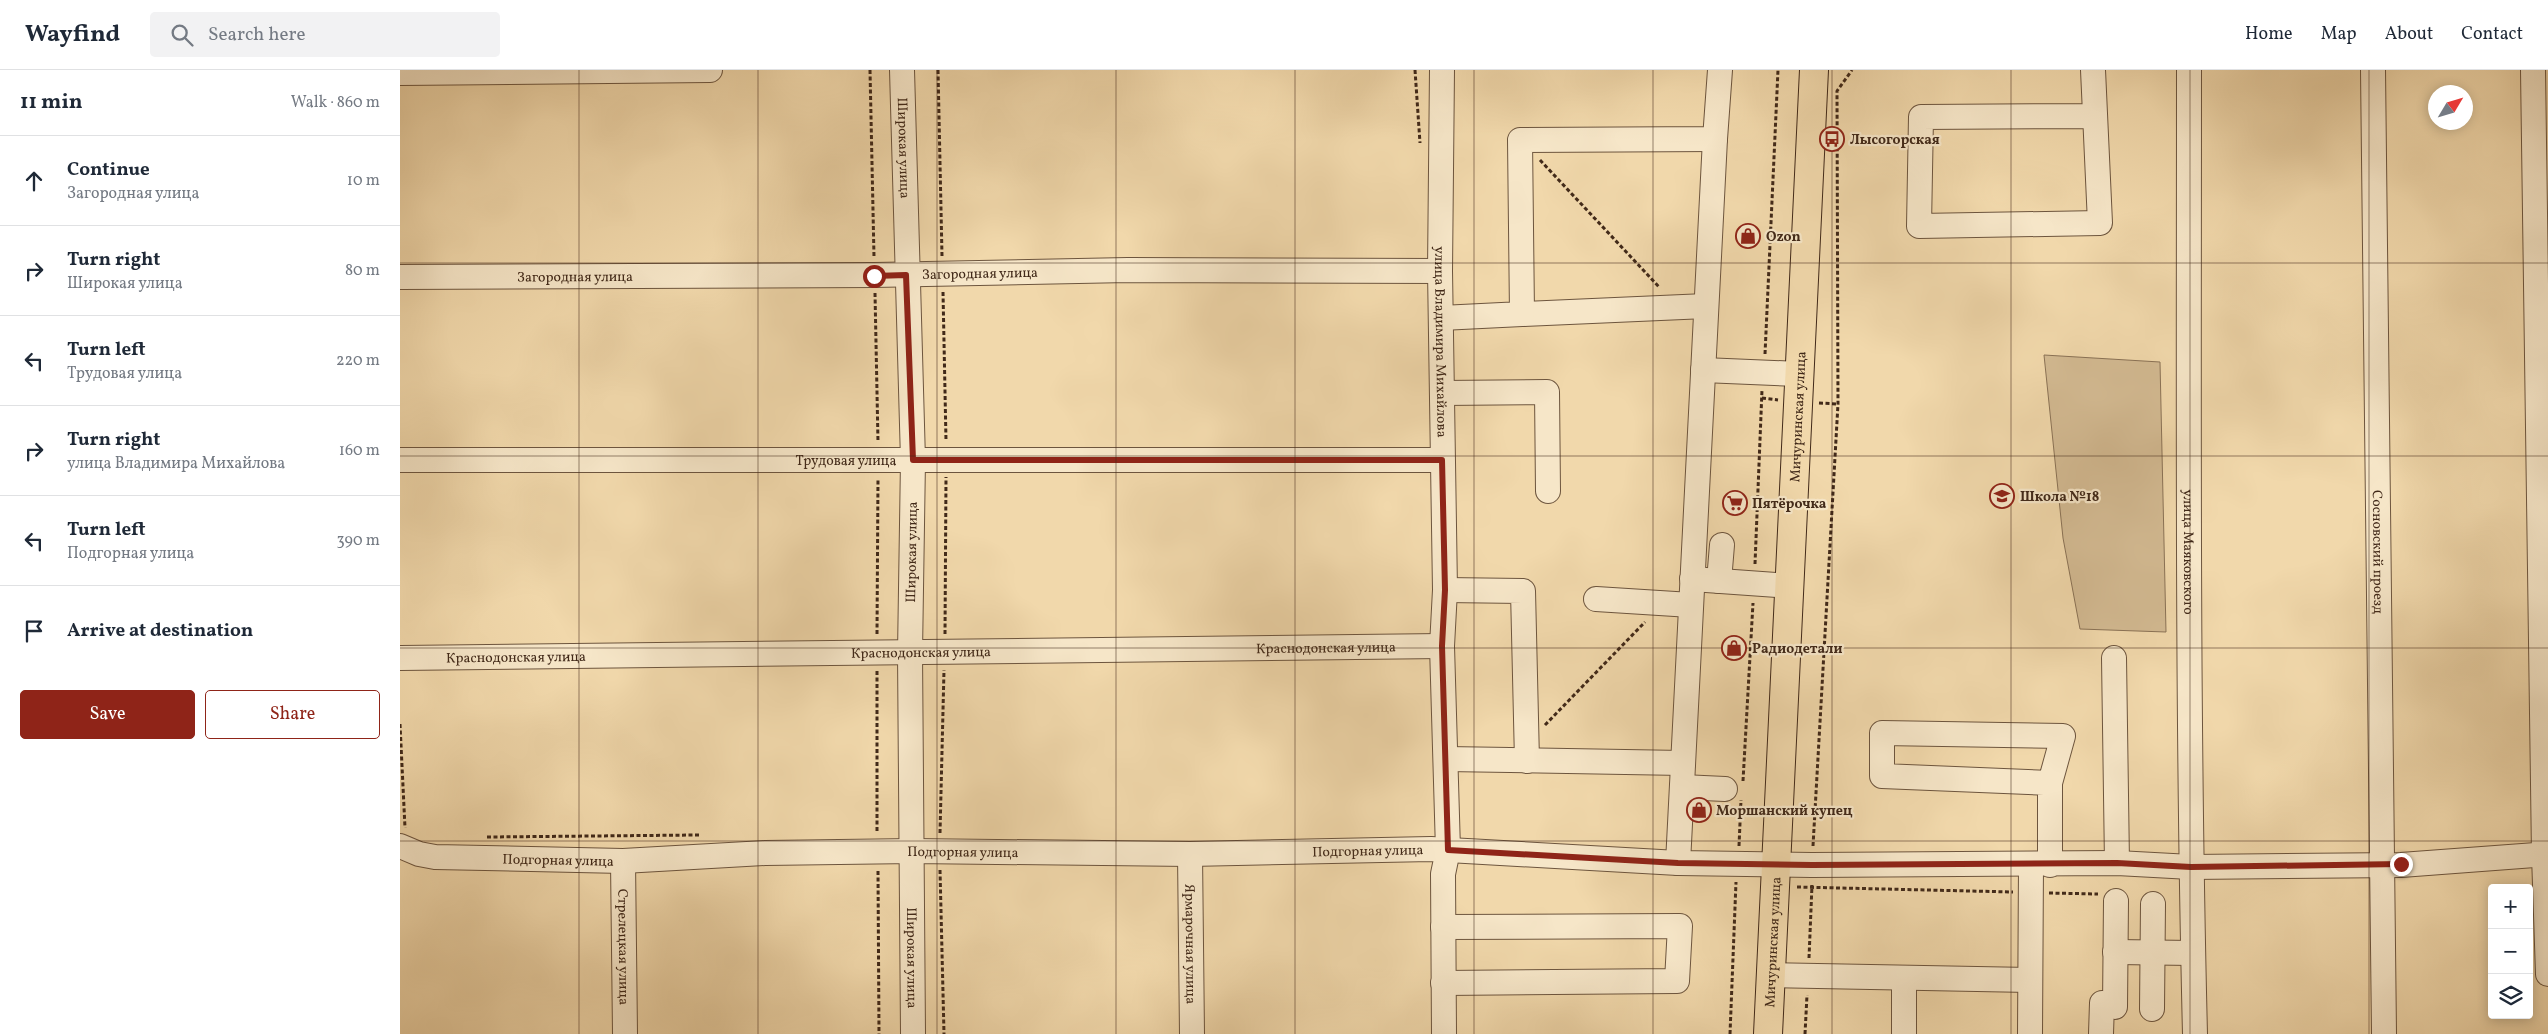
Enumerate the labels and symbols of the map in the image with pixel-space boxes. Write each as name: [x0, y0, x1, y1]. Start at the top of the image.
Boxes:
north arrow: [2428, 85, 2473, 130]
street label: Широкая улица: [892, 97, 914, 199]
bus stop icon: Лысогорская: [1819, 126, 1845, 152]
place label: Лысогорская: [1850, 131, 1940, 150]
shop icon: Ozon: [1735, 223, 1761, 249]
place label: Ozon: [1766, 228, 1801, 247]
street label: улица Владимира Михайлова: [1429, 246, 1451, 438]
street label: Загородная улица: [922, 264, 1038, 285]
route start: [863, 265, 886, 288]
street label: Загородная улица: [517, 268, 633, 288]
street label: Мичуринская улица: [1786, 351, 1812, 483]
street label: Трудовая улица: [796, 452, 896, 471]
school or university icon: Школа №18: [1989, 483, 2015, 509]
place label: Школа №18: [2020, 488, 2099, 507]
street label: улица Маяковского: [2178, 489, 2197, 615]
supermarket icon: Пятёрочка: [1722, 490, 1748, 516]
street label: Сосновский проезд: [2367, 490, 2387, 614]
place label: Пятёрочка: [1752, 495, 1827, 514]
street label: Широкая улица: [902, 501, 923, 603]
shop icon: Радиодетали: [1721, 635, 1747, 661]
street label: Краснодонская улица: [1256, 639, 1396, 659]
place label: Радиодетали: [1752, 640, 1842, 659]
street label: Краснодонская улица: [851, 643, 991, 664]
street label: Краснодонская улица: [446, 648, 586, 668]
shop icon: Моршанский купец: [1686, 797, 1712, 823]
place label: Моршанский купец: [1716, 802, 1853, 821]
street label: Подгорная улица: [1312, 841, 1424, 862]
street label: Подгорная улица: [907, 843, 1019, 863]
street label: Подгорная улица: [502, 850, 614, 872]
route end: [2390, 853, 2413, 876]
street label: Мичуринская улица: [1761, 876, 1786, 1008]
street label: Ярмарочная улица: [1179, 884, 1200, 1004]
street label: Стрелецкая улица: [612, 889, 633, 1005]
street label: Широкая улица: [901, 907, 921, 1009]

